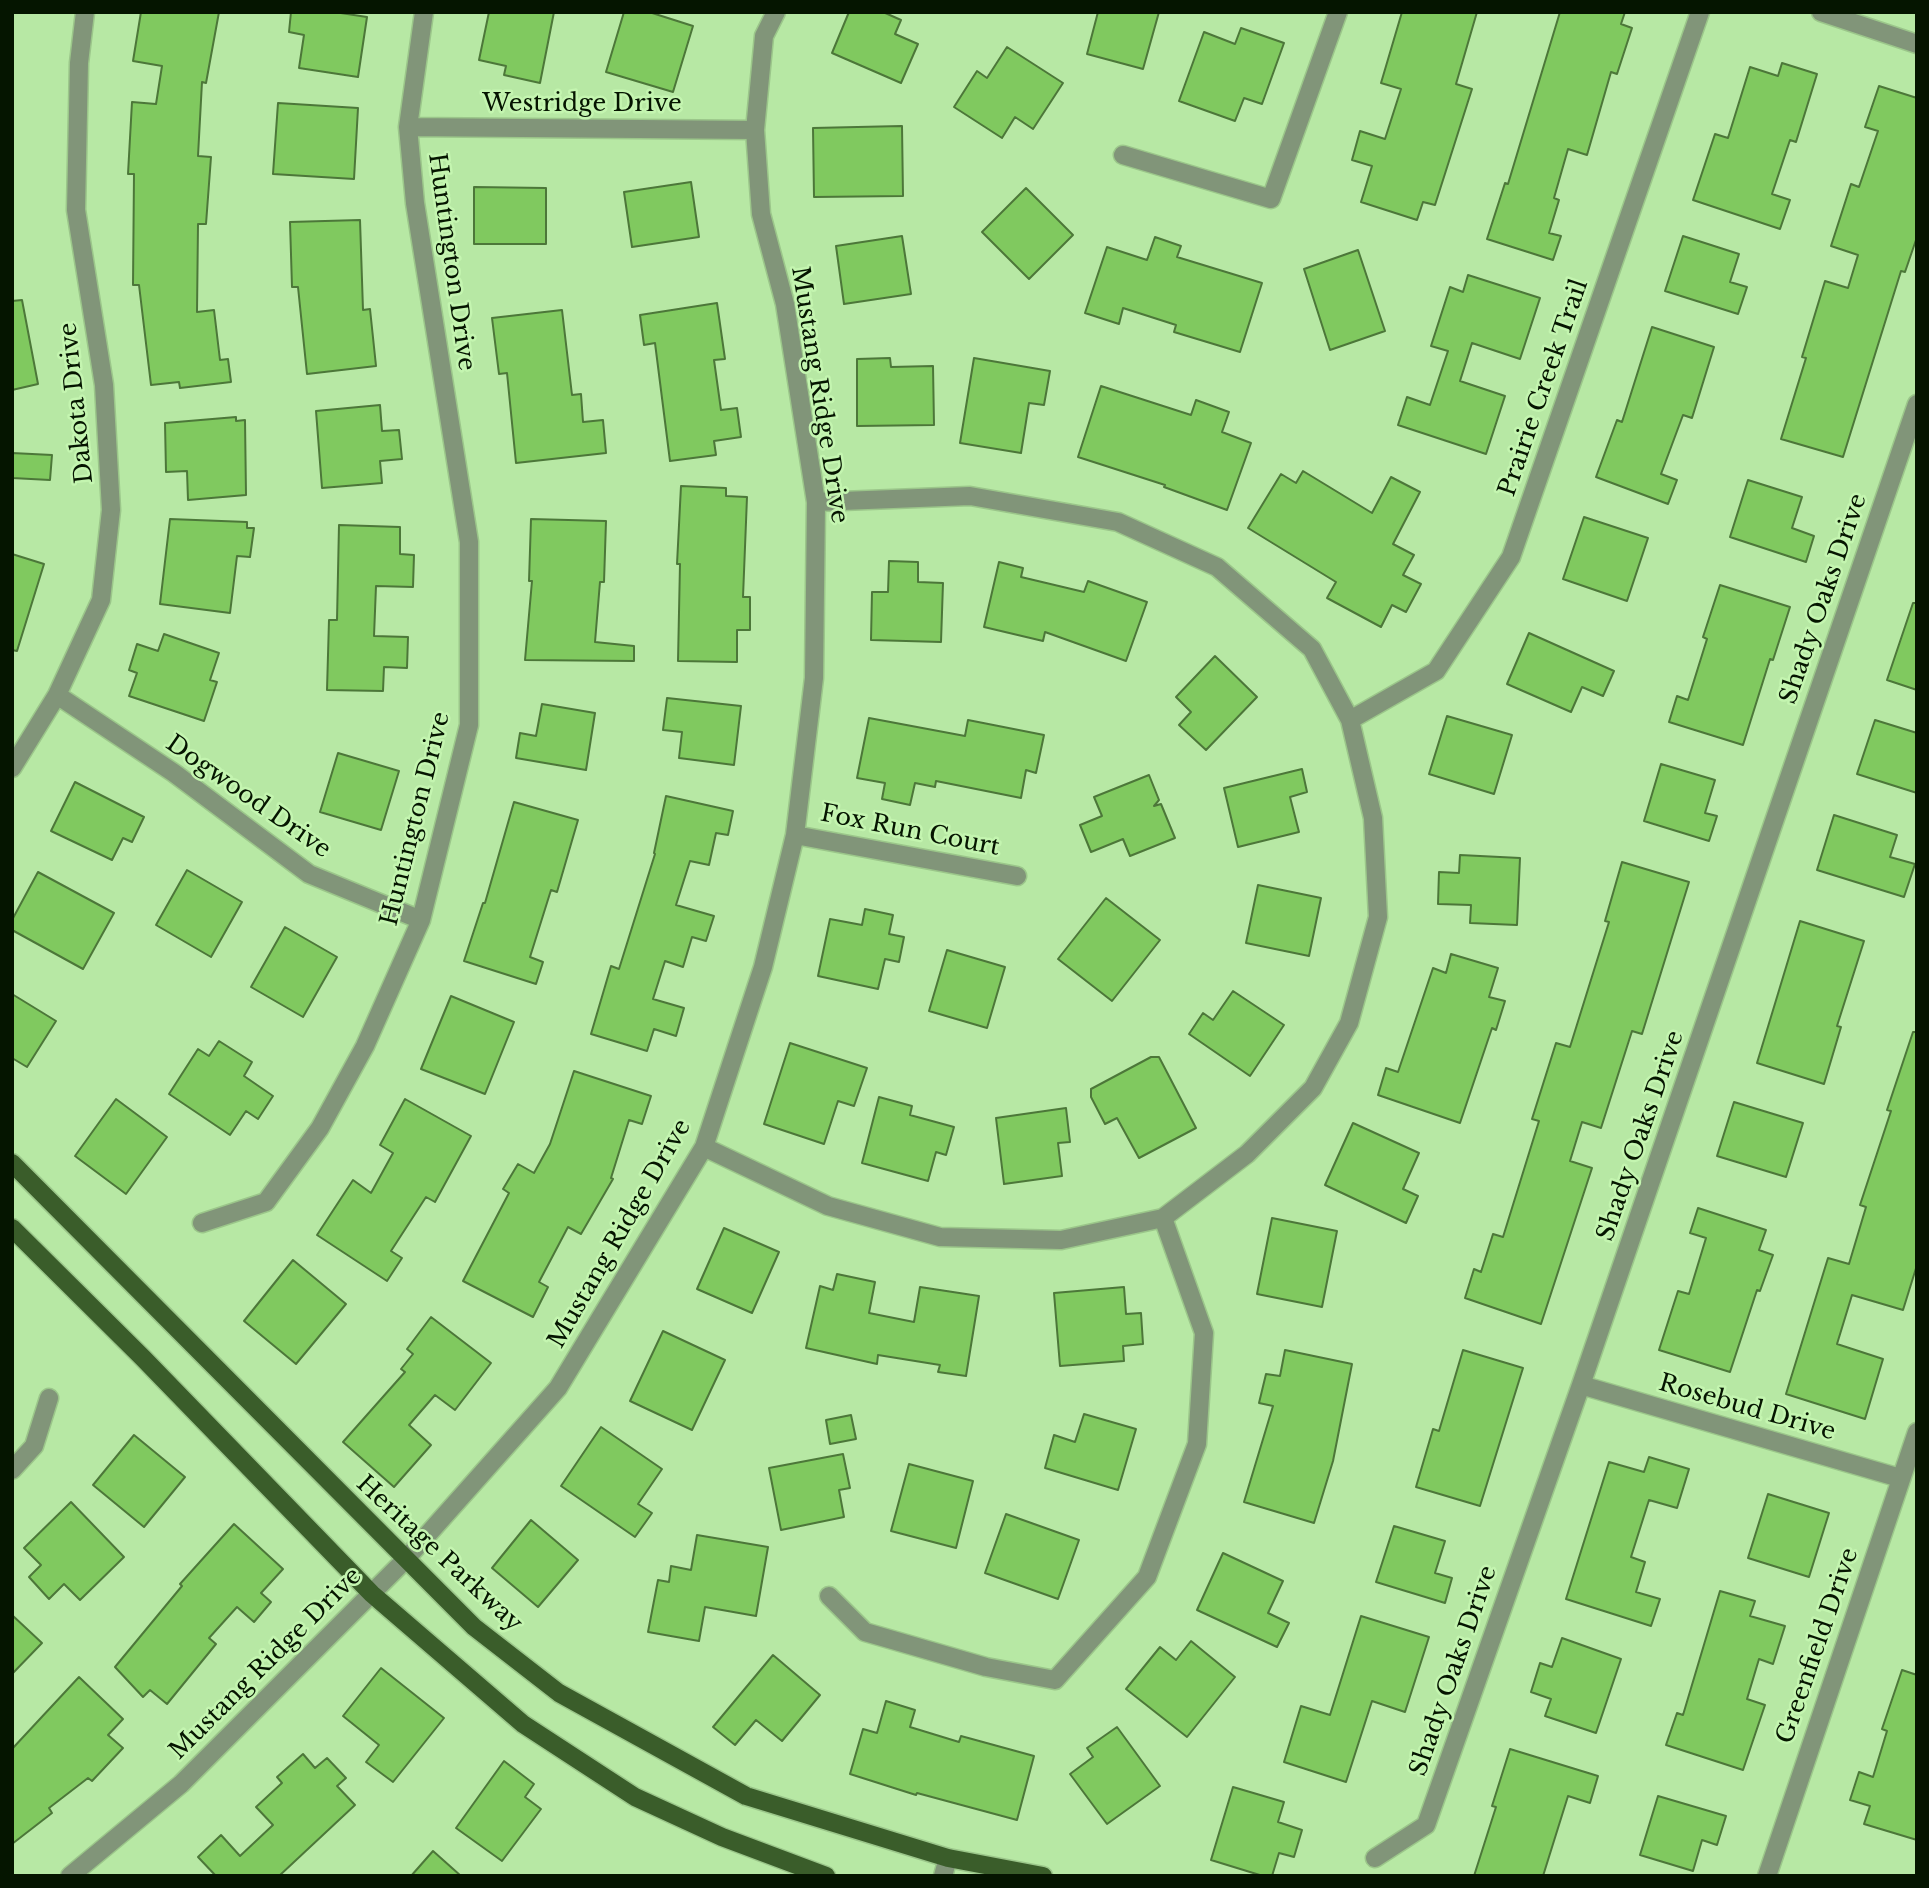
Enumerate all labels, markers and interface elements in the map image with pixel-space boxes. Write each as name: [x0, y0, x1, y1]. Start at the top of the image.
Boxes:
street label: Westridge Drive: [482, 90, 682, 118]
street label: Huntington Drive: [421, 151, 481, 373]
street label: Mustang Ridge Drive: [784, 265, 854, 525]
street label: Prairie Creek Trail: [1493, 276, 1595, 500]
street label: Dakota Drive: [54, 321, 100, 485]
street label: Shady Oaks Drive: [1774, 490, 1874, 708]
street label: Huntington Drive: [376, 709, 456, 929]
street label: Dogwood Drive: [160, 729, 336, 865]
street label: Fox Run Court: [818, 800, 1002, 862]
street label: Shady Oaks Drive: [1591, 1027, 1691, 1245]
street label: Mustang Ridge Drive: [543, 1114, 697, 1354]
street label: Rosebud Drive: [1655, 1369, 1839, 1447]
street label: Heritage Parkway: [350, 1470, 528, 1638]
street label: Greenfield Drive: [1771, 1544, 1865, 1748]
street label: Mustang Ridge Drive: [164, 1562, 368, 1766]
street label: Shady Oaks Drive: [1404, 1562, 1504, 1780]

